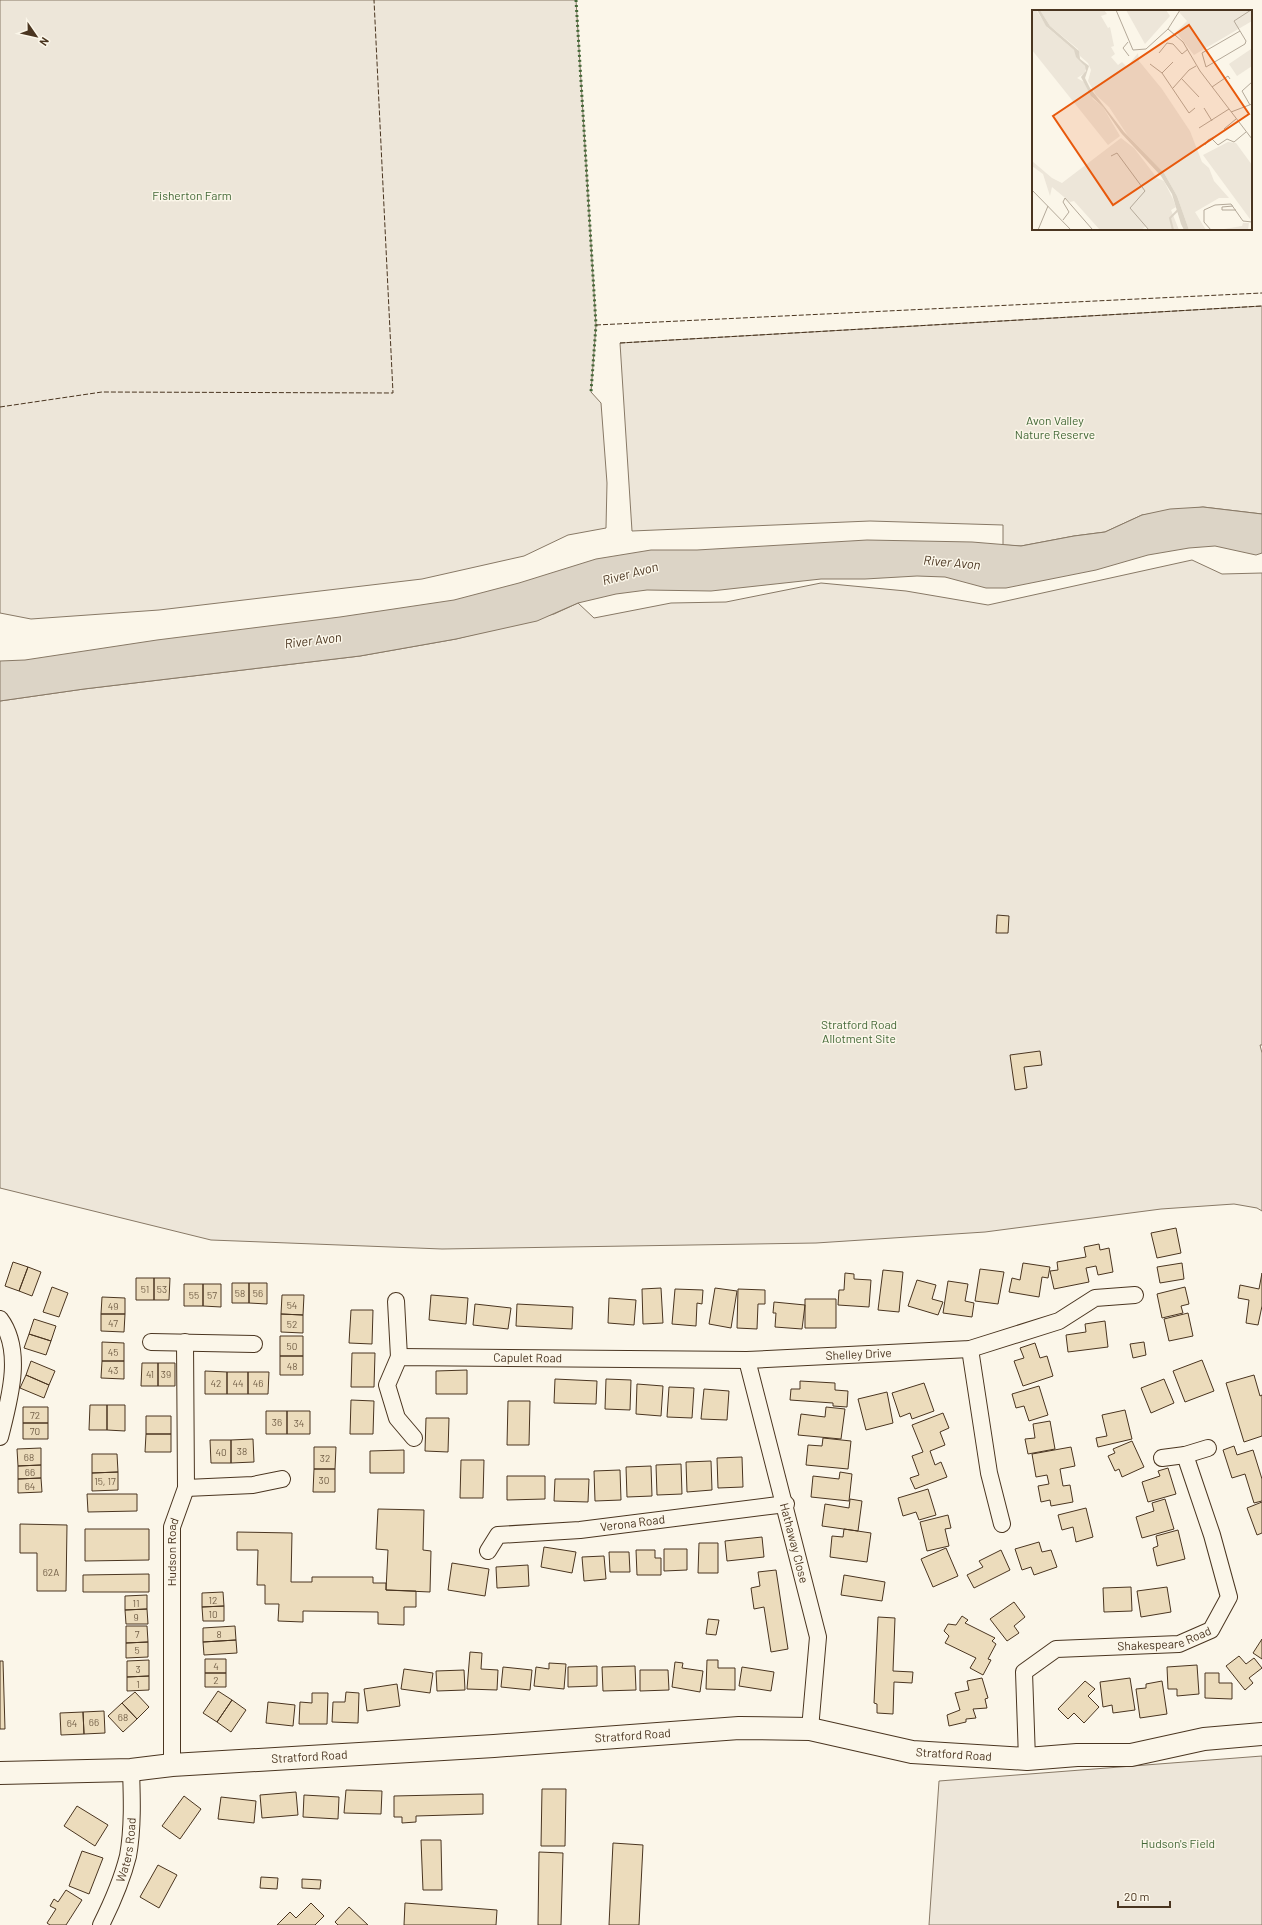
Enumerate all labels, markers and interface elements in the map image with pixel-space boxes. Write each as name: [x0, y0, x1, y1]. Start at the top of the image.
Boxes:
inset map: [1032, 10, 1252, 230]
north arrow: [16, 16, 56, 56]
text: N: [37, 35, 52, 49]
park label: Fisherton Farm: [152, 188, 232, 202]
park label: Avon Valley Nature Reserve: [1015, 413, 1095, 441]
water label: River Avon: [923, 552, 981, 572]
water label: River Avon: [600, 558, 660, 588]
water label: River Avon: [284, 629, 343, 651]
park label: Stratford Road Allotment Site: [821, 1017, 897, 1045]
house number: 51: [141, 1283, 149, 1295]
house number: 53: [157, 1283, 167, 1295]
house number: 58: [235, 1287, 245, 1299]
house number: 56: [253, 1287, 263, 1299]
house number: 55: [189, 1289, 199, 1301]
house number: 57: [207, 1289, 217, 1301]
house number: 54: [287, 1299, 297, 1311]
house number: 49: [108, 1300, 118, 1312]
house number: 47: [108, 1317, 118, 1329]
house number: 52: [287, 1318, 297, 1330]
house number: 50: [287, 1340, 297, 1352]
street label: Shelley Drive: [825, 1345, 892, 1362]
house number: 45: [108, 1346, 118, 1358]
street label: Capulet Road: [493, 1350, 562, 1364]
house number: 48: [287, 1360, 297, 1372]
house number: 43: [108, 1364, 118, 1376]
house number: 41: [146, 1368, 154, 1380]
house number: 39: [161, 1368, 171, 1380]
house number: 42: [211, 1377, 221, 1389]
house number: 44: [232, 1377, 244, 1389]
house number: 46: [253, 1377, 263, 1389]
house number: 72: [30, 1409, 40, 1421]
house number: 36: [272, 1416, 282, 1428]
house number: 34: [294, 1417, 304, 1429]
house number: 70: [30, 1425, 40, 1437]
house number: 38: [237, 1445, 247, 1457]
house number: 40: [215, 1446, 227, 1458]
house number: 68: [24, 1451, 34, 1463]
house number: 32: [320, 1452, 330, 1464]
house number: 66: [25, 1466, 35, 1478]
house number: 30: [319, 1474, 329, 1486]
house number: 15, 17: [94, 1475, 116, 1487]
house number: 64: [25, 1480, 35, 1492]
street label: Hathaway Close: [778, 1501, 812, 1584]
street label: Verona Road: [599, 1511, 666, 1533]
street label: Hudson Road: [164, 1516, 181, 1586]
house number: 62A: [43, 1566, 59, 1578]
house number: 12: [209, 1594, 217, 1606]
house number: 11: [132, 1597, 140, 1609]
house number: 10: [208, 1608, 218, 1620]
house number: 9: [133, 1611, 139, 1623]
street label: Shakespeare Road: [1117, 1623, 1213, 1653]
house number: 7: [135, 1628, 140, 1640]
house number: 8: [216, 1628, 222, 1640]
house number: 5: [134, 1644, 140, 1656]
house number: 4: [213, 1660, 219, 1672]
house number: 3: [135, 1663, 141, 1675]
house number: 2: [213, 1674, 219, 1686]
house number: 1: [136, 1678, 140, 1690]
house number: 68: [118, 1711, 128, 1723]
house number: 66: [89, 1716, 99, 1728]
house number: 64: [67, 1717, 77, 1729]
street label: Stratford Road: [594, 1725, 671, 1745]
street label: Stratford Road: [915, 1744, 992, 1763]
street label: Stratford Road: [271, 1747, 348, 1765]
street label: Waters Road: [112, 1817, 138, 1884]
park label: Hudson's Field: [1141, 1836, 1215, 1850]
scale bar: [1118, 1883, 1170, 1909]
text: 20 m: [1124, 1889, 1150, 1903]

